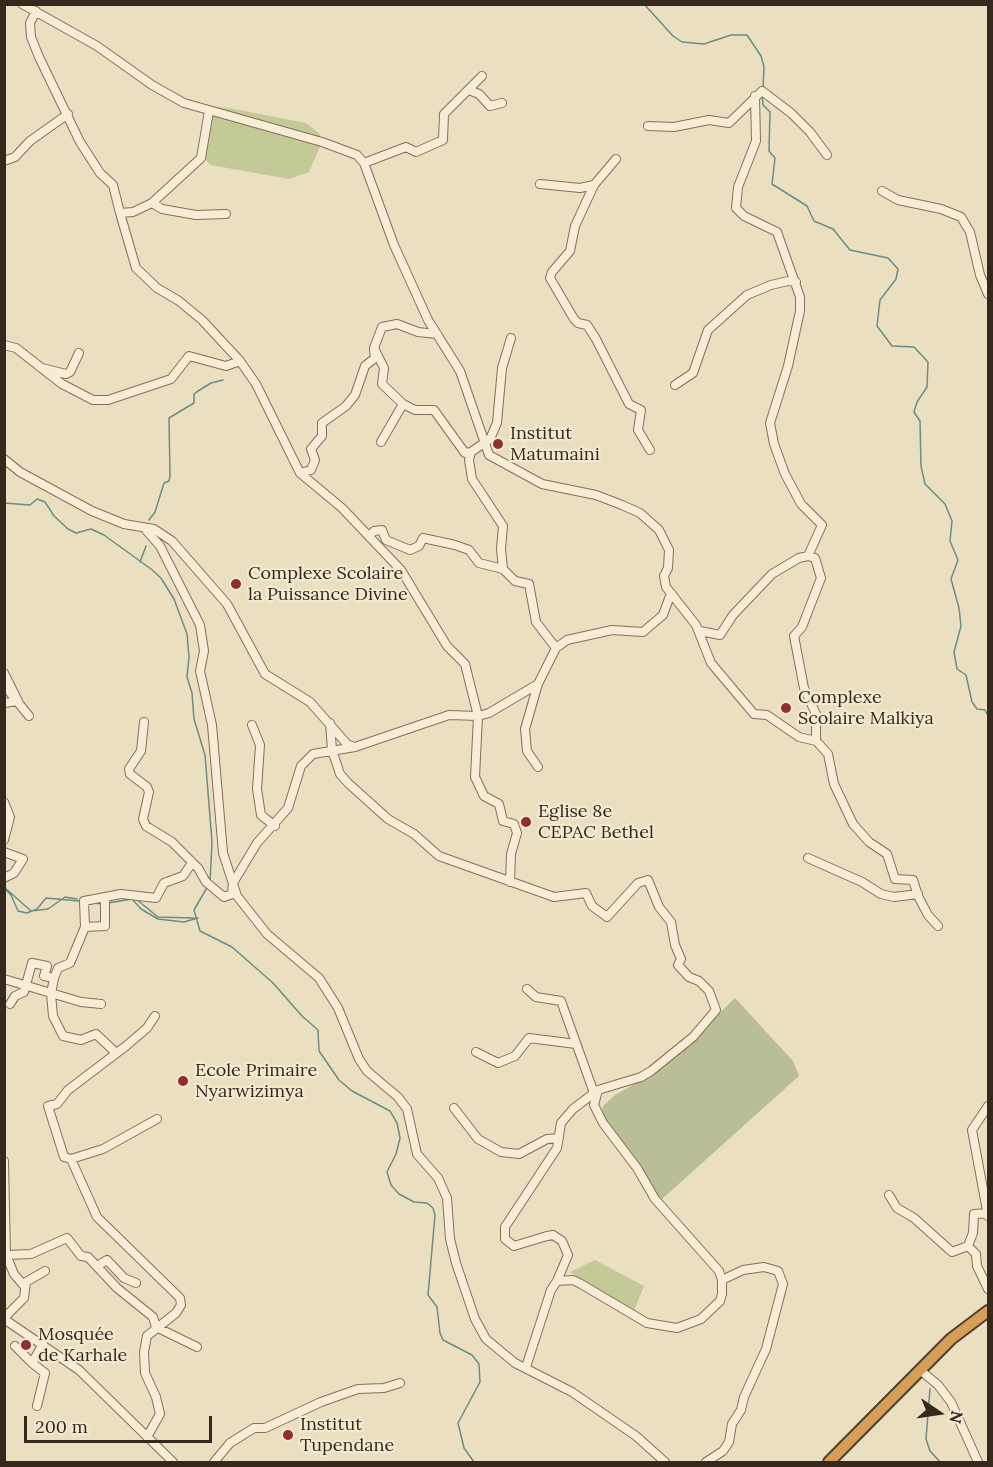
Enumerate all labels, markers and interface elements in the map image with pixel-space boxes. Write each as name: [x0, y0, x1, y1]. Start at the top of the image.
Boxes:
place label: Institut Matumaini: [510, 423, 600, 466]
marker: Institut Matumaini: [491, 437, 505, 451]
place label: Complexe Scolaire la Puissance Divine: [248, 563, 408, 606]
marker: Complexe Scolaire la Puissance Divine: [229, 577, 243, 591]
place label: Complexe Scolaire Malkiya: [798, 687, 934, 730]
marker: Complexe Scolaire Malkiya: [779, 701, 793, 715]
place label: Eglise 8e CEPAC Bethel: [538, 801, 654, 844]
marker: Eglise 8e CEPAC Bethel: [519, 815, 533, 829]
place label: Ecole Primaire Nyarwizimya: [195, 1060, 317, 1102]
marker: Ecole Primaire Nyarwizimya: [176, 1074, 190, 1088]
place label: Mosquée de Karhale: [38, 1324, 127, 1366]
marker: Mosquée de Karhale: [19, 1338, 33, 1352]
north arrow: [909, 1383, 969, 1443]
scale bar: [27, 1404, 214, 1442]
text: N: [945, 1409, 968, 1425]
place label: Institut Tupendane: [300, 1414, 394, 1456]
text: 200 m: [35, 1415, 88, 1438]
marker: Institut Tupendane: [281, 1428, 295, 1442]

